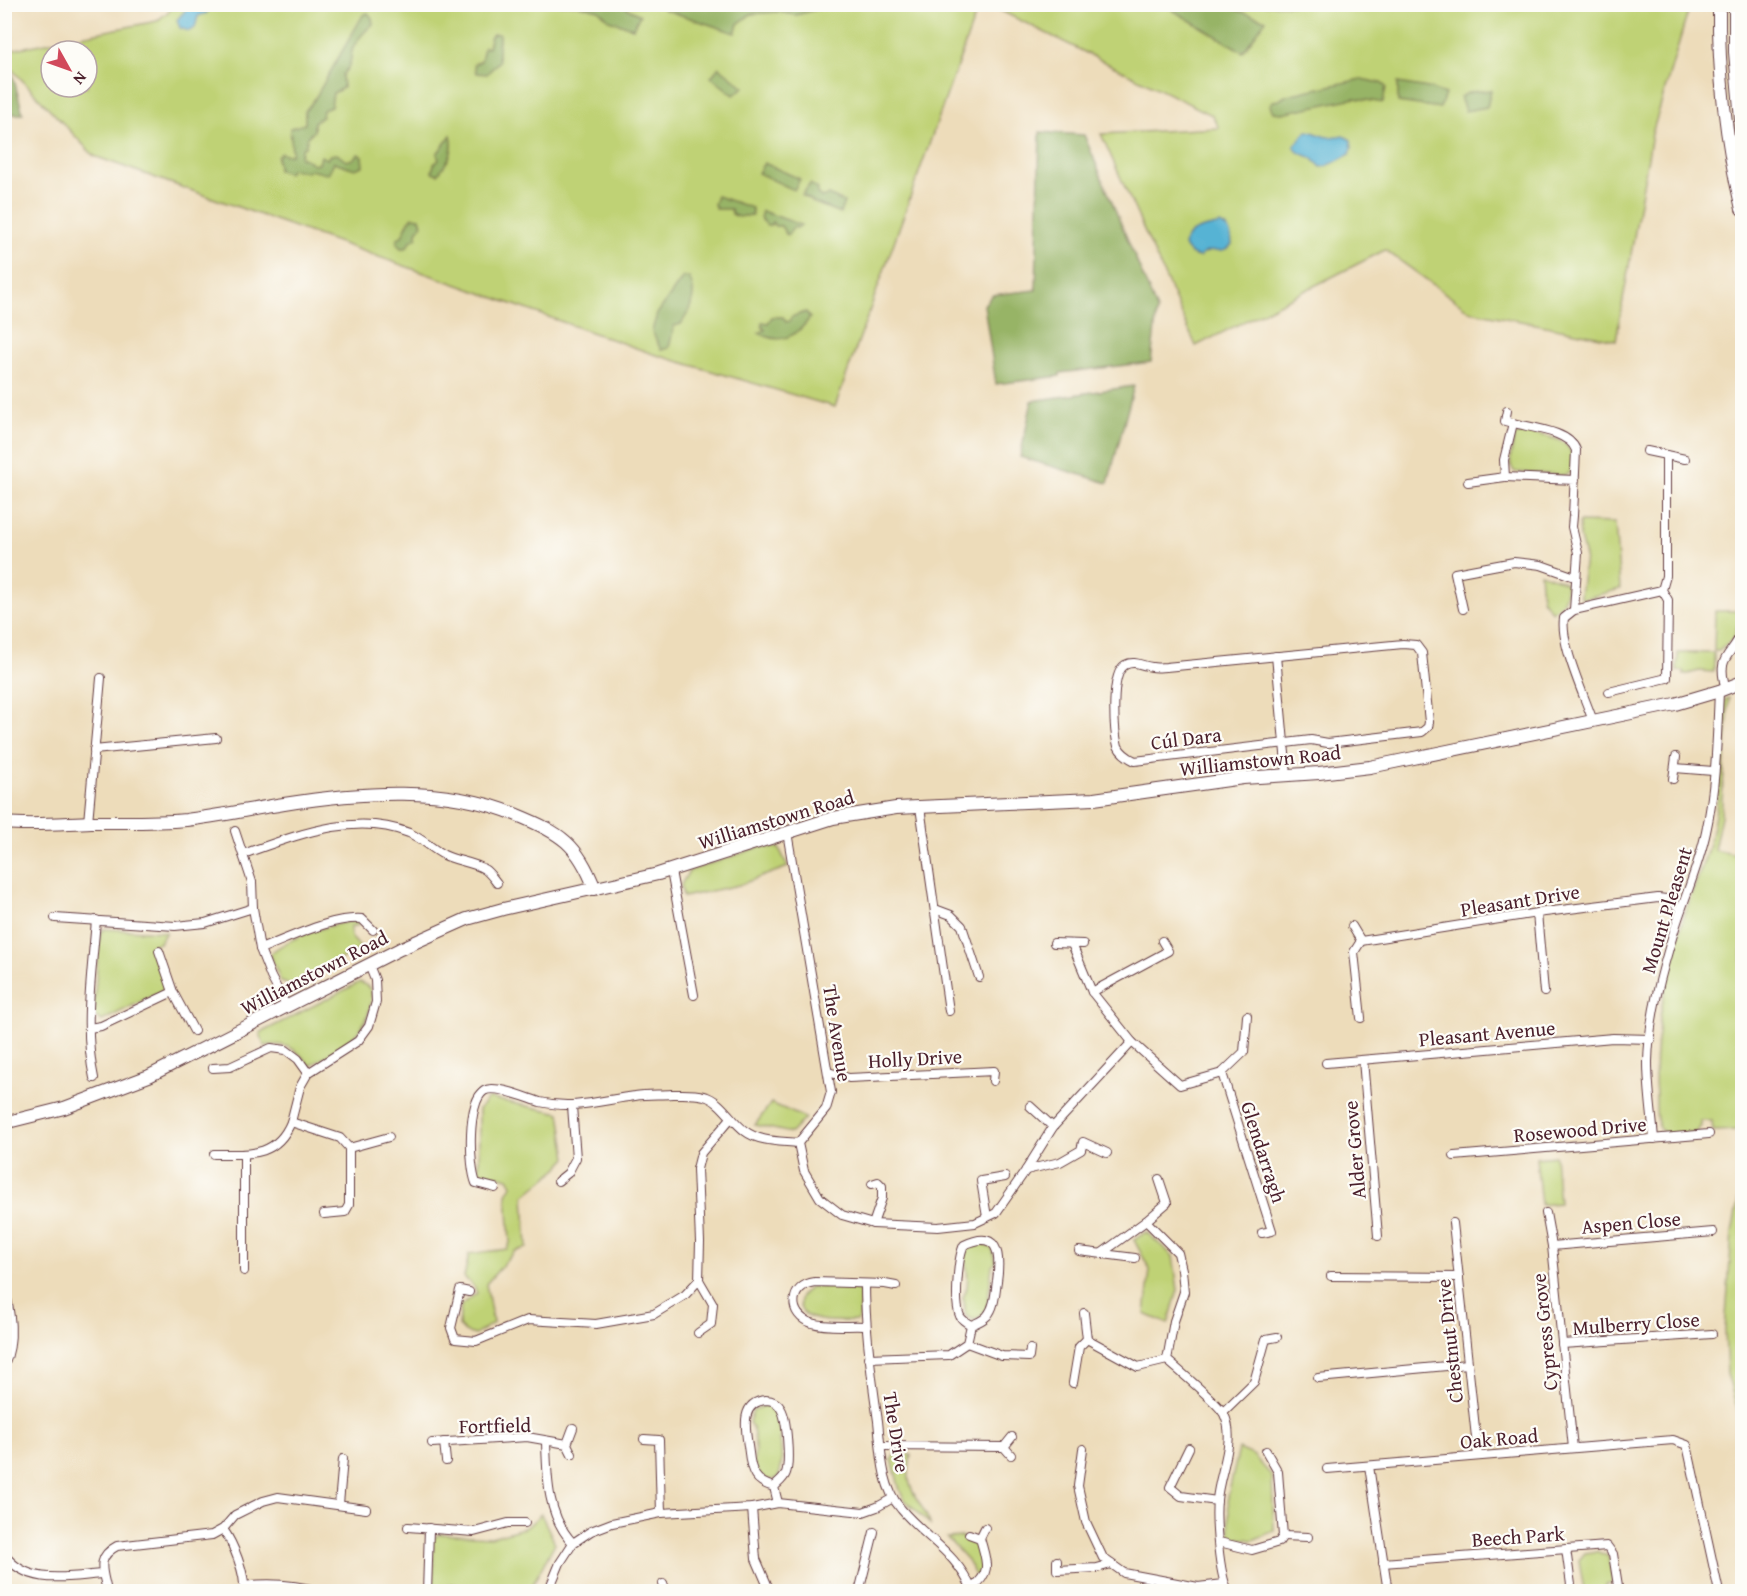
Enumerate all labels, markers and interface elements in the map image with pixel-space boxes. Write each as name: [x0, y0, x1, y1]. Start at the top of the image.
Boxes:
north arrow: [39, 39, 99, 99]
text: N: [68, 67, 93, 91]
street label: Cúl Dara: [1149, 719, 1223, 757]
street label: Williamstown Road: [1178, 737, 1342, 783]
street label: Williamstown Road: [694, 781, 858, 857]
street label: Mount Pleasent: [1633, 843, 1699, 977]
street label: Pleasant Drive: [1458, 876, 1582, 924]
street label: Williamstown Road: [235, 922, 393, 1022]
street label: The Avenue: [816, 982, 860, 1084]
street label: Pleasant Avenue: [1418, 1013, 1556, 1053]
street label: Holly Drive: [867, 1041, 963, 1075]
street label: Glendarragh: [1234, 1098, 1294, 1206]
street label: Alder Grove: [1335, 1099, 1373, 1201]
street label: Rosewood Drive: [1512, 1109, 1648, 1149]
street label: Aspen Close: [1580, 1203, 1682, 1241]
street label: Cypress Grove: [1523, 1272, 1565, 1392]
street label: Chestnut Drive: [1428, 1277, 1470, 1405]
street label: Mulberry Close: [1571, 1304, 1701, 1342]
street label: The Drive: [876, 1390, 918, 1474]
street label: Fortfield: [459, 1410, 532, 1440]
street label: Oak Road: [1459, 1420, 1539, 1456]
street label: Beech Park: [1471, 1518, 1566, 1554]

